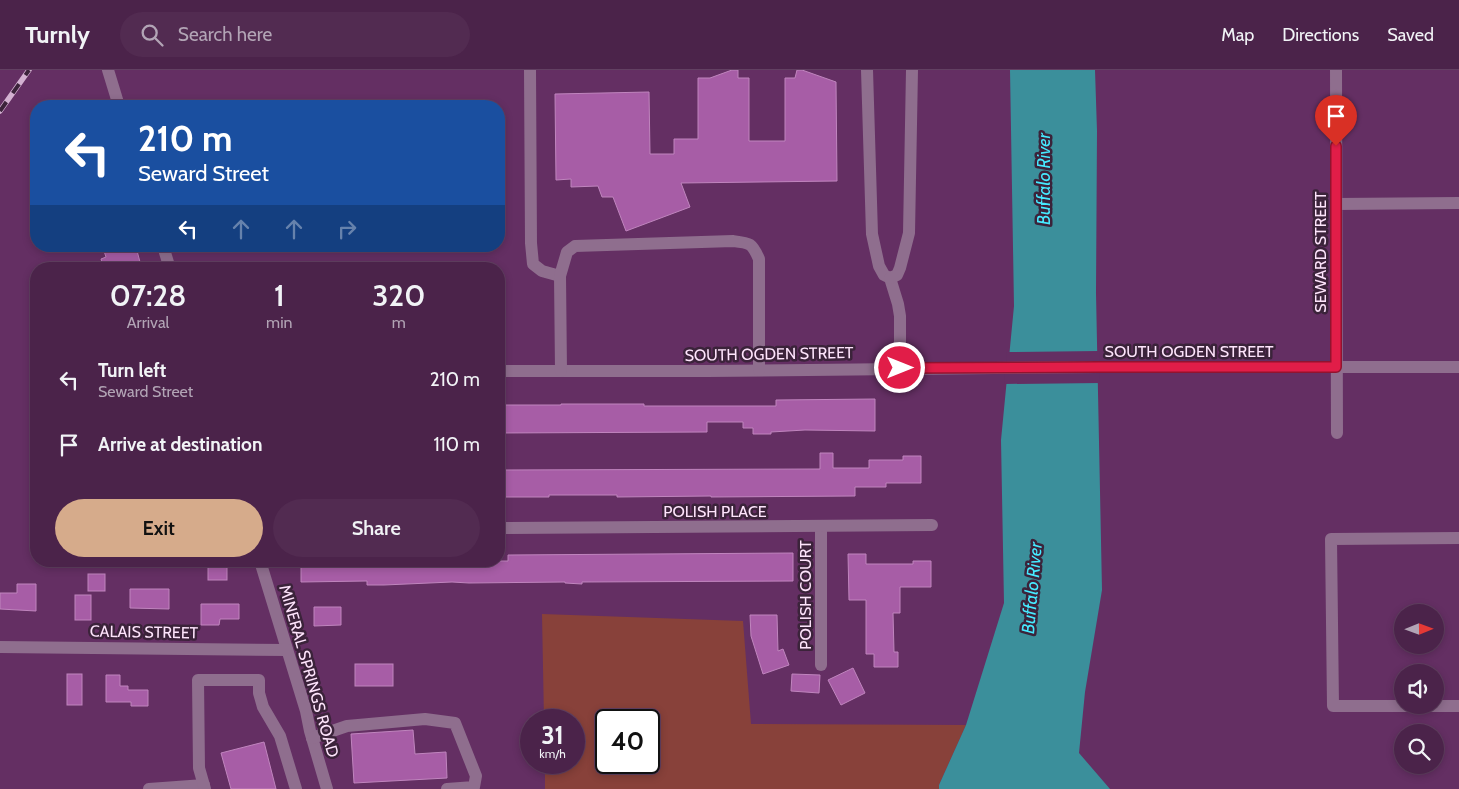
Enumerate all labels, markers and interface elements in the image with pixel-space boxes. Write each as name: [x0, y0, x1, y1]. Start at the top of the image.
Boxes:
search box: [120, 12, 470, 57]
text: Turnly: [25, 20, 90, 49]
icon: search: [138, 21, 166, 49]
text: Search here: [178, 23, 272, 46]
text: Map: [1221, 24, 1254, 46]
text: Directions: [1282, 24, 1359, 46]
text: Saved: [1387, 24, 1434, 46]
pin: [1315, 95, 1357, 146]
icon: arrive: [1322, 102, 1350, 130]
text: 210 m: [138, 117, 232, 160]
icon: left: [55, 120, 120, 185]
water label: Buffalo River: [1033, 132, 1055, 225]
text: Seward Street: [138, 160, 269, 187]
street label: SEWARD STREET: [1311, 191, 1330, 313]
icon: left: [174, 215, 202, 243]
icon: ahead: [227, 215, 255, 243]
icon: ahead: [280, 215, 308, 243]
icon: right: [333, 215, 361, 243]
text: 07:28: [110, 277, 186, 314]
text: 1: [274, 277, 285, 314]
text: 320: [372, 277, 425, 314]
text: Arrival: [127, 313, 169, 332]
text: min: [266, 313, 292, 332]
text: m: [392, 313, 406, 332]
position arrow: [873, 341, 925, 393]
street label: SOUTH OGDEN STREET: [1105, 342, 1274, 361]
street label: SOUTH OGDEN STREET: [684, 343, 854, 365]
text: Turn left: [98, 359, 166, 382]
icon: left: [55, 366, 83, 394]
text: 210 m: [430, 368, 480, 391]
text: Seward Street: [98, 382, 193, 401]
icon: arrive: [55, 431, 83, 459]
text: Arrive at destination: [98, 433, 262, 456]
text: 110 m: [433, 433, 480, 456]
button: Exit: [55, 499, 263, 557]
button: Share: [273, 499, 480, 557]
street label: POLISH PLACE: [663, 502, 767, 521]
street label: POLISH COURT: [796, 540, 815, 650]
water label: Buffalo River: [1017, 540, 1047, 635]
street label: MINERAL SPRINGS ROAD: [275, 582, 343, 760]
north arrow: [1394, 604, 1444, 654]
map controls: [1394, 604, 1444, 774]
street label: CALAIS STREET: [90, 622, 199, 642]
button: sound: [1394, 664, 1444, 714]
speed limit sign: 40: [595, 709, 660, 774]
text: 31: [541, 720, 564, 750]
button: search: [1394, 724, 1444, 774]
text: km/h: [539, 746, 566, 761]

